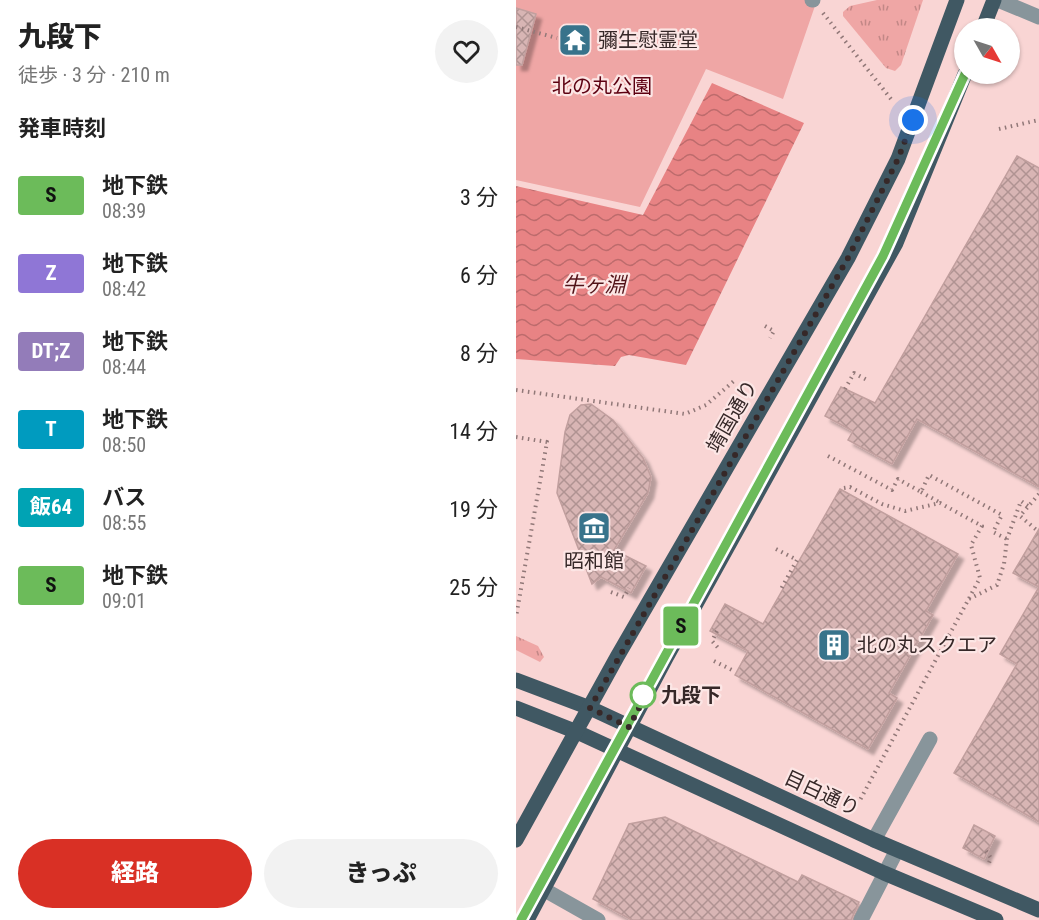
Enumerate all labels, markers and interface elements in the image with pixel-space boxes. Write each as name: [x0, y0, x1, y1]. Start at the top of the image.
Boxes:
north arrow: [954, 18, 1020, 84]
map controls: [954, 18, 1020, 84]
text: 九段下: [18, 20, 102, 53]
button: heart: [435, 20, 498, 83]
temple icon: 彌生慰霊堂: [557, 22, 593, 58]
place label: 彌生慰霊堂: [598, 28, 698, 52]
text: 徒歩 · 3 分 · 210 m: [18, 63, 170, 87]
park label: 北の丸公園: [552, 74, 652, 98]
your location: [898, 105, 928, 135]
text: 発車時刻: [18, 116, 106, 141]
text: 地下鉄: [102, 173, 168, 198]
text: S: [45, 183, 57, 207]
text: 3 分: [460, 185, 498, 210]
text: 08:39: [102, 199, 146, 223]
text: 地下鉄: [102, 251, 168, 276]
text: Z: [45, 261, 57, 285]
text: 6 分: [460, 263, 498, 288]
water label: 牛ヶ淵: [563, 273, 628, 297]
text: 08:42: [102, 277, 146, 301]
text: 地下鉄: [102, 329, 168, 354]
text: DT;Z: [32, 339, 70, 363]
text: 8 分: [460, 341, 498, 366]
text: 08:44: [102, 355, 146, 379]
street label: 靖国通り: [702, 375, 762, 457]
text: 地下鉄: [102, 407, 168, 432]
text: T: [45, 417, 57, 441]
text: 14 分: [449, 419, 498, 444]
text: 08:50: [102, 433, 146, 457]
text: バス: [102, 485, 146, 510]
text: 飯64: [30, 495, 72, 519]
text: 19 分: [449, 497, 498, 522]
museum icon: 昭和館: [576, 510, 612, 546]
text: 08:55: [102, 511, 146, 535]
place label: 昭和館: [564, 549, 624, 573]
text: 地下鉄: [102, 563, 168, 588]
text: S: [45, 573, 57, 597]
text: 25 分: [449, 575, 498, 600]
text: 09:01: [102, 589, 146, 613]
line badge: S: [662, 606, 700, 646]
text: S: [675, 614, 687, 638]
building icon: 北の丸スクエア: [816, 627, 852, 663]
place label: 北の丸スクエア: [857, 633, 997, 657]
marker: 九段下: [630, 682, 656, 708]
place label: 九段下: [661, 683, 721, 707]
street label: 目白通り: [781, 765, 863, 821]
button: 経路: [18, 839, 252, 908]
button: きっぷ: [264, 839, 498, 908]

